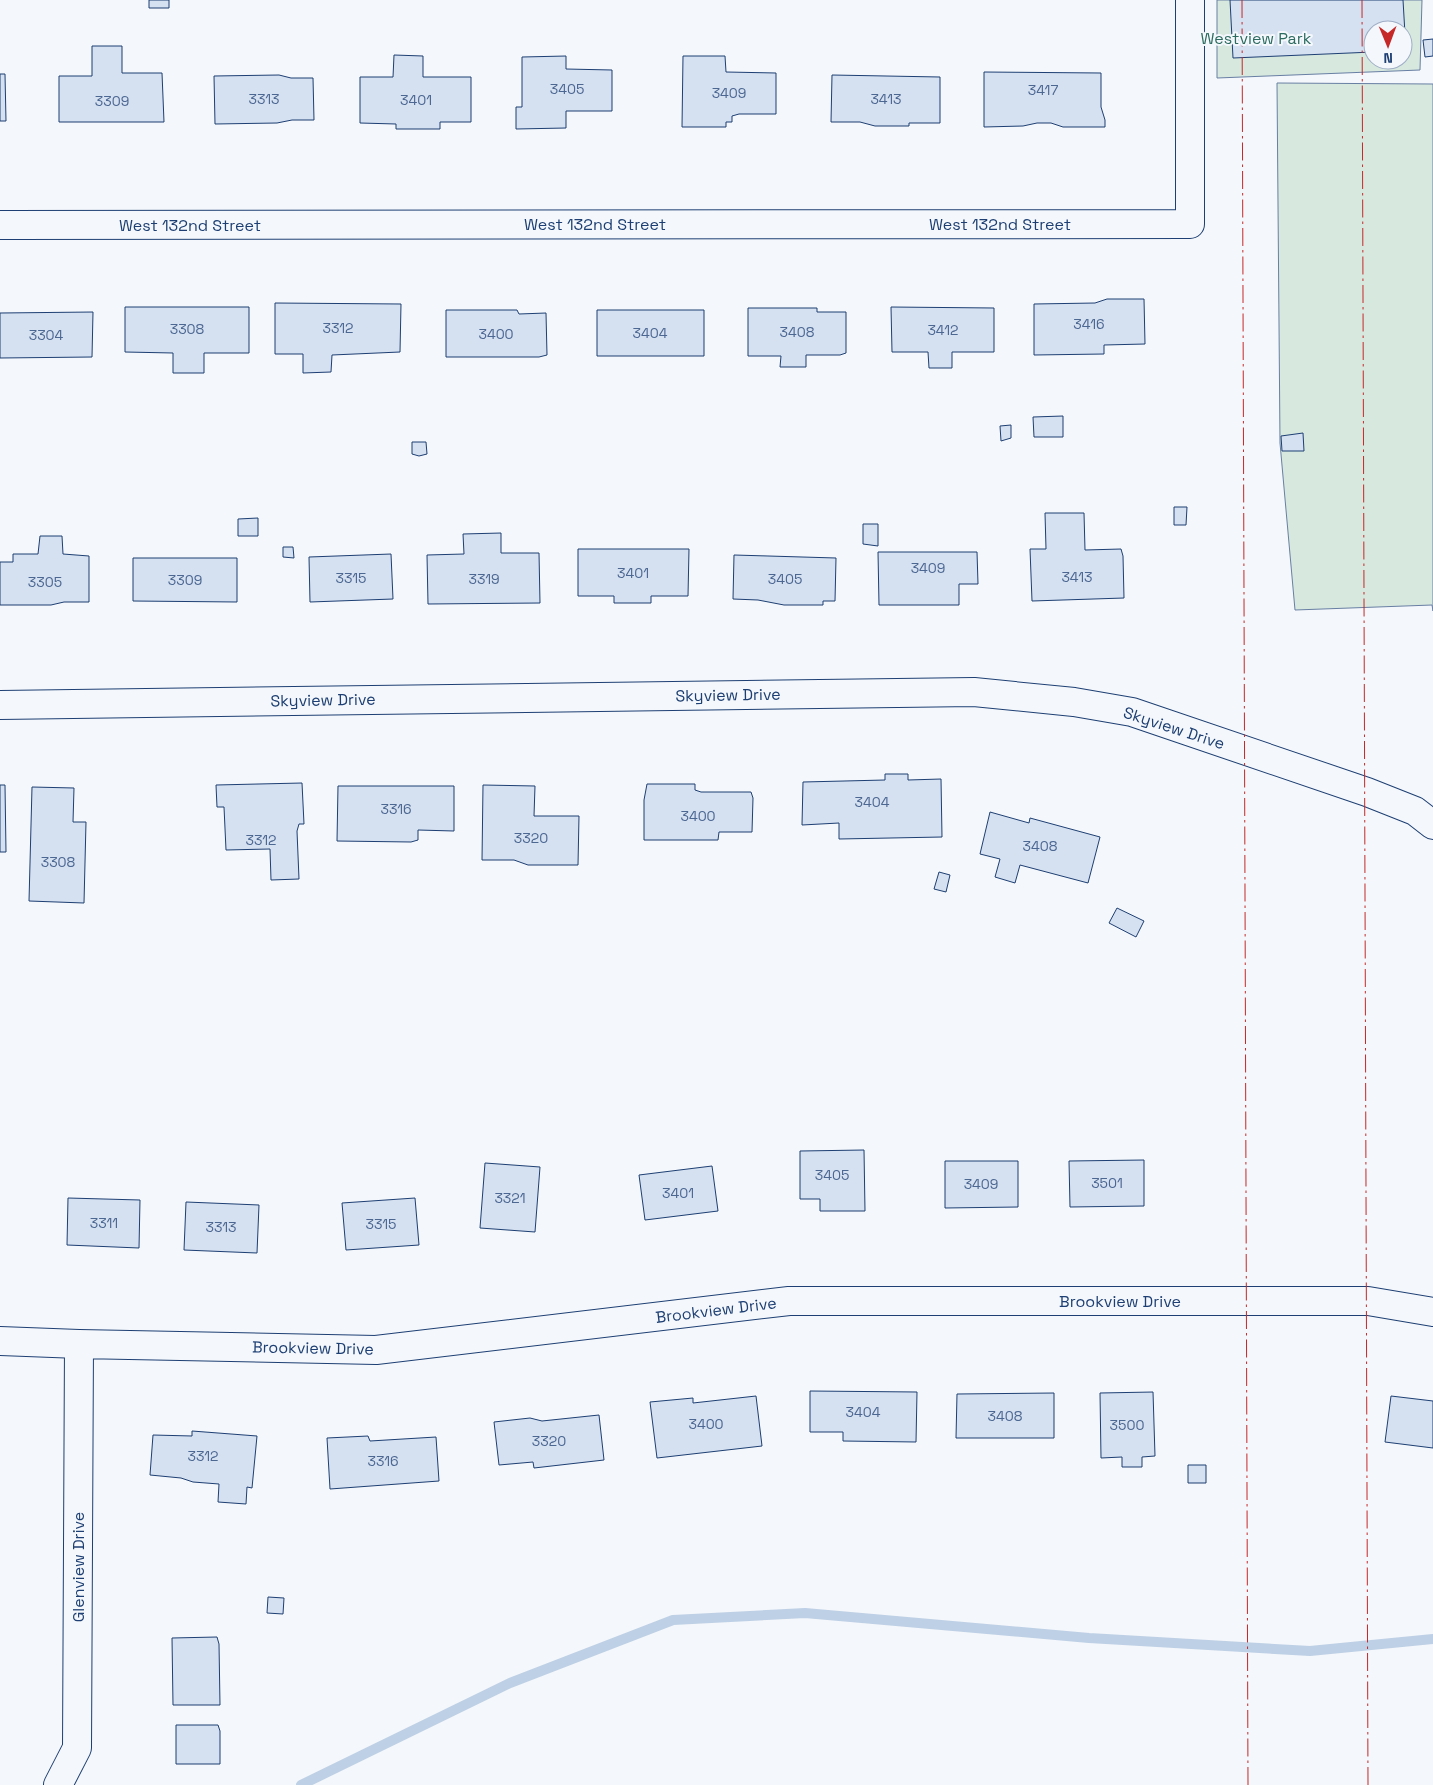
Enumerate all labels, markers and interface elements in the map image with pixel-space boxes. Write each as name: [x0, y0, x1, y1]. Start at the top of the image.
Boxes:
north arrow: [1363, 20, 1413, 70]
park label: Westview Park: [1201, 28, 1312, 49]
text: N: [1383, 49, 1393, 67]
house number: 3405: [550, 80, 584, 98]
house number: 3417: [1028, 81, 1058, 99]
house number: 3409: [712, 84, 746, 102]
house number: 3313: [248, 90, 280, 108]
house number: 3413: [870, 90, 902, 108]
house number: 3401: [400, 91, 432, 109]
house number: 3309: [95, 92, 129, 110]
street label: West 132nd Street: [524, 214, 666, 235]
street label: West 132nd Street: [929, 214, 1071, 235]
street label: West 132nd Street: [119, 215, 261, 236]
house number: 3416: [1073, 315, 1105, 333]
house number: 3312: [322, 319, 354, 337]
house number: 3308: [170, 320, 205, 338]
house number: 3412: [927, 321, 959, 339]
house number: 3408: [780, 323, 815, 341]
house number: 3404: [633, 324, 668, 342]
house number: 3400: [478, 325, 514, 343]
house number: 3304: [29, 326, 64, 344]
house number: 3409: [911, 559, 945, 577]
house number: 3401: [617, 564, 649, 582]
house number: 3413: [1061, 568, 1093, 586]
house number: 3315: [336, 569, 366, 587]
house number: 3319: [468, 570, 500, 588]
house number: 3405: [768, 570, 802, 588]
house number: 3309: [168, 571, 202, 589]
house number: 3305: [28, 573, 62, 591]
street label: Skyview Drive: [675, 684, 781, 706]
street label: Skyview Drive: [270, 689, 376, 711]
street label: Skyview Drive: [1121, 702, 1227, 754]
house number: 3404: [855, 793, 890, 811]
house number: 3316: [380, 800, 412, 818]
house number: 3400: [680, 807, 716, 825]
house number: 3320: [514, 829, 548, 847]
house number: 3312: [245, 831, 277, 849]
house number: 3408: [1023, 837, 1058, 855]
house number: 3308: [41, 853, 76, 871]
house number: 3405: [815, 1166, 849, 1184]
house number: 3501: [1091, 1174, 1123, 1192]
house number: 3409: [964, 1175, 998, 1193]
house number: 3401: [662, 1184, 694, 1202]
house number: 3321: [494, 1189, 526, 1207]
house number: 3311: [90, 1214, 118, 1232]
house number: 3315: [366, 1215, 396, 1233]
house number: 3313: [205, 1218, 237, 1236]
street label: Brookview Drive: [1059, 1291, 1181, 1312]
street label: Brookview Drive: [654, 1292, 778, 1328]
street label: Brookview Drive: [252, 1336, 374, 1360]
house number: 3404: [846, 1403, 881, 1421]
house number: 3408: [988, 1407, 1023, 1425]
house number: 3400: [688, 1415, 724, 1433]
house number: 3500: [1110, 1416, 1144, 1434]
house number: 3320: [532, 1432, 566, 1450]
house number: 3312: [187, 1447, 219, 1465]
house number: 3316: [367, 1452, 399, 1470]
street label: Glenview Drive: [68, 1512, 89, 1622]

